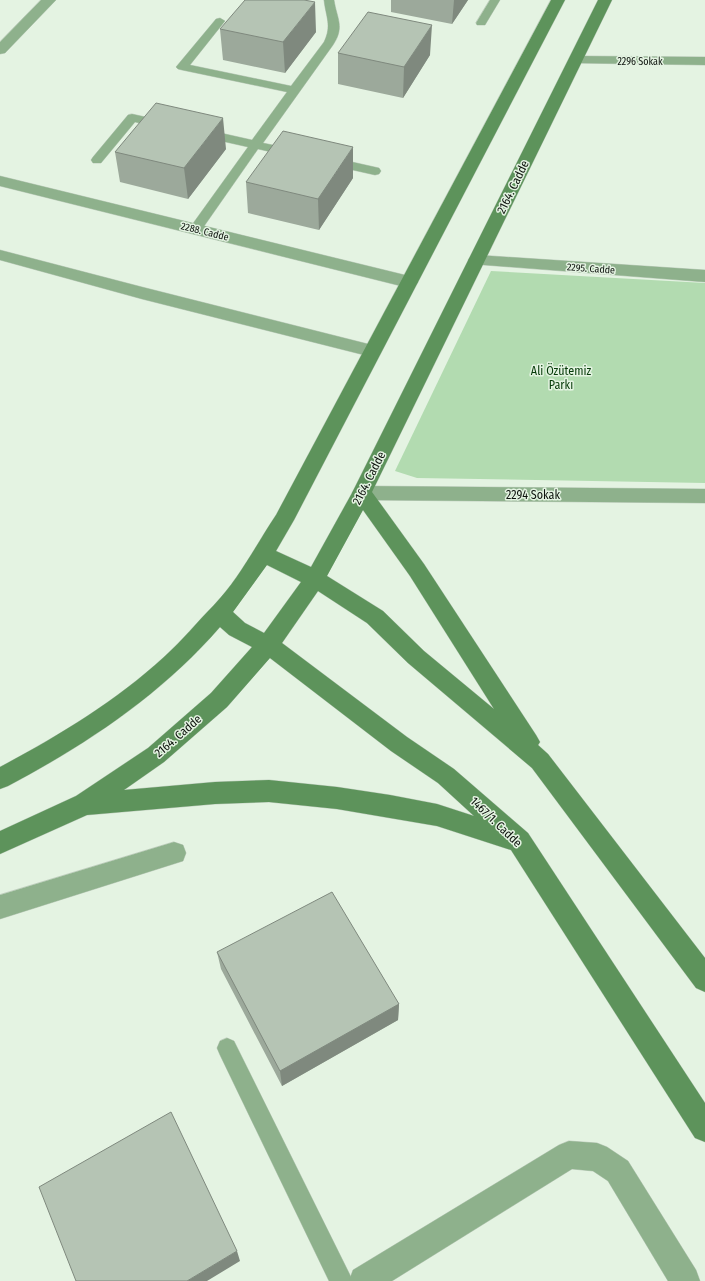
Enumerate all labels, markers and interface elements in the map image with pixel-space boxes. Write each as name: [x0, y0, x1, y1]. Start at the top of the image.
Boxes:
street label: 2296 Sokak: [617, 56, 663, 68]
street label: 2164. Cadde: [494, 158, 532, 216]
street label: 2288. Cadde: [180, 220, 230, 244]
street label: 2295. Cadde: [566, 261, 615, 277]
park label: Ali Özütemiz Parkı: [531, 362, 591, 392]
street label: 2164. Cadde: [350, 449, 388, 507]
street label: 2294 Sokak: [506, 488, 560, 502]
street label: 2164. Cadde: [152, 712, 204, 760]
street label: 1467/1. Cadde: [467, 794, 525, 850]

